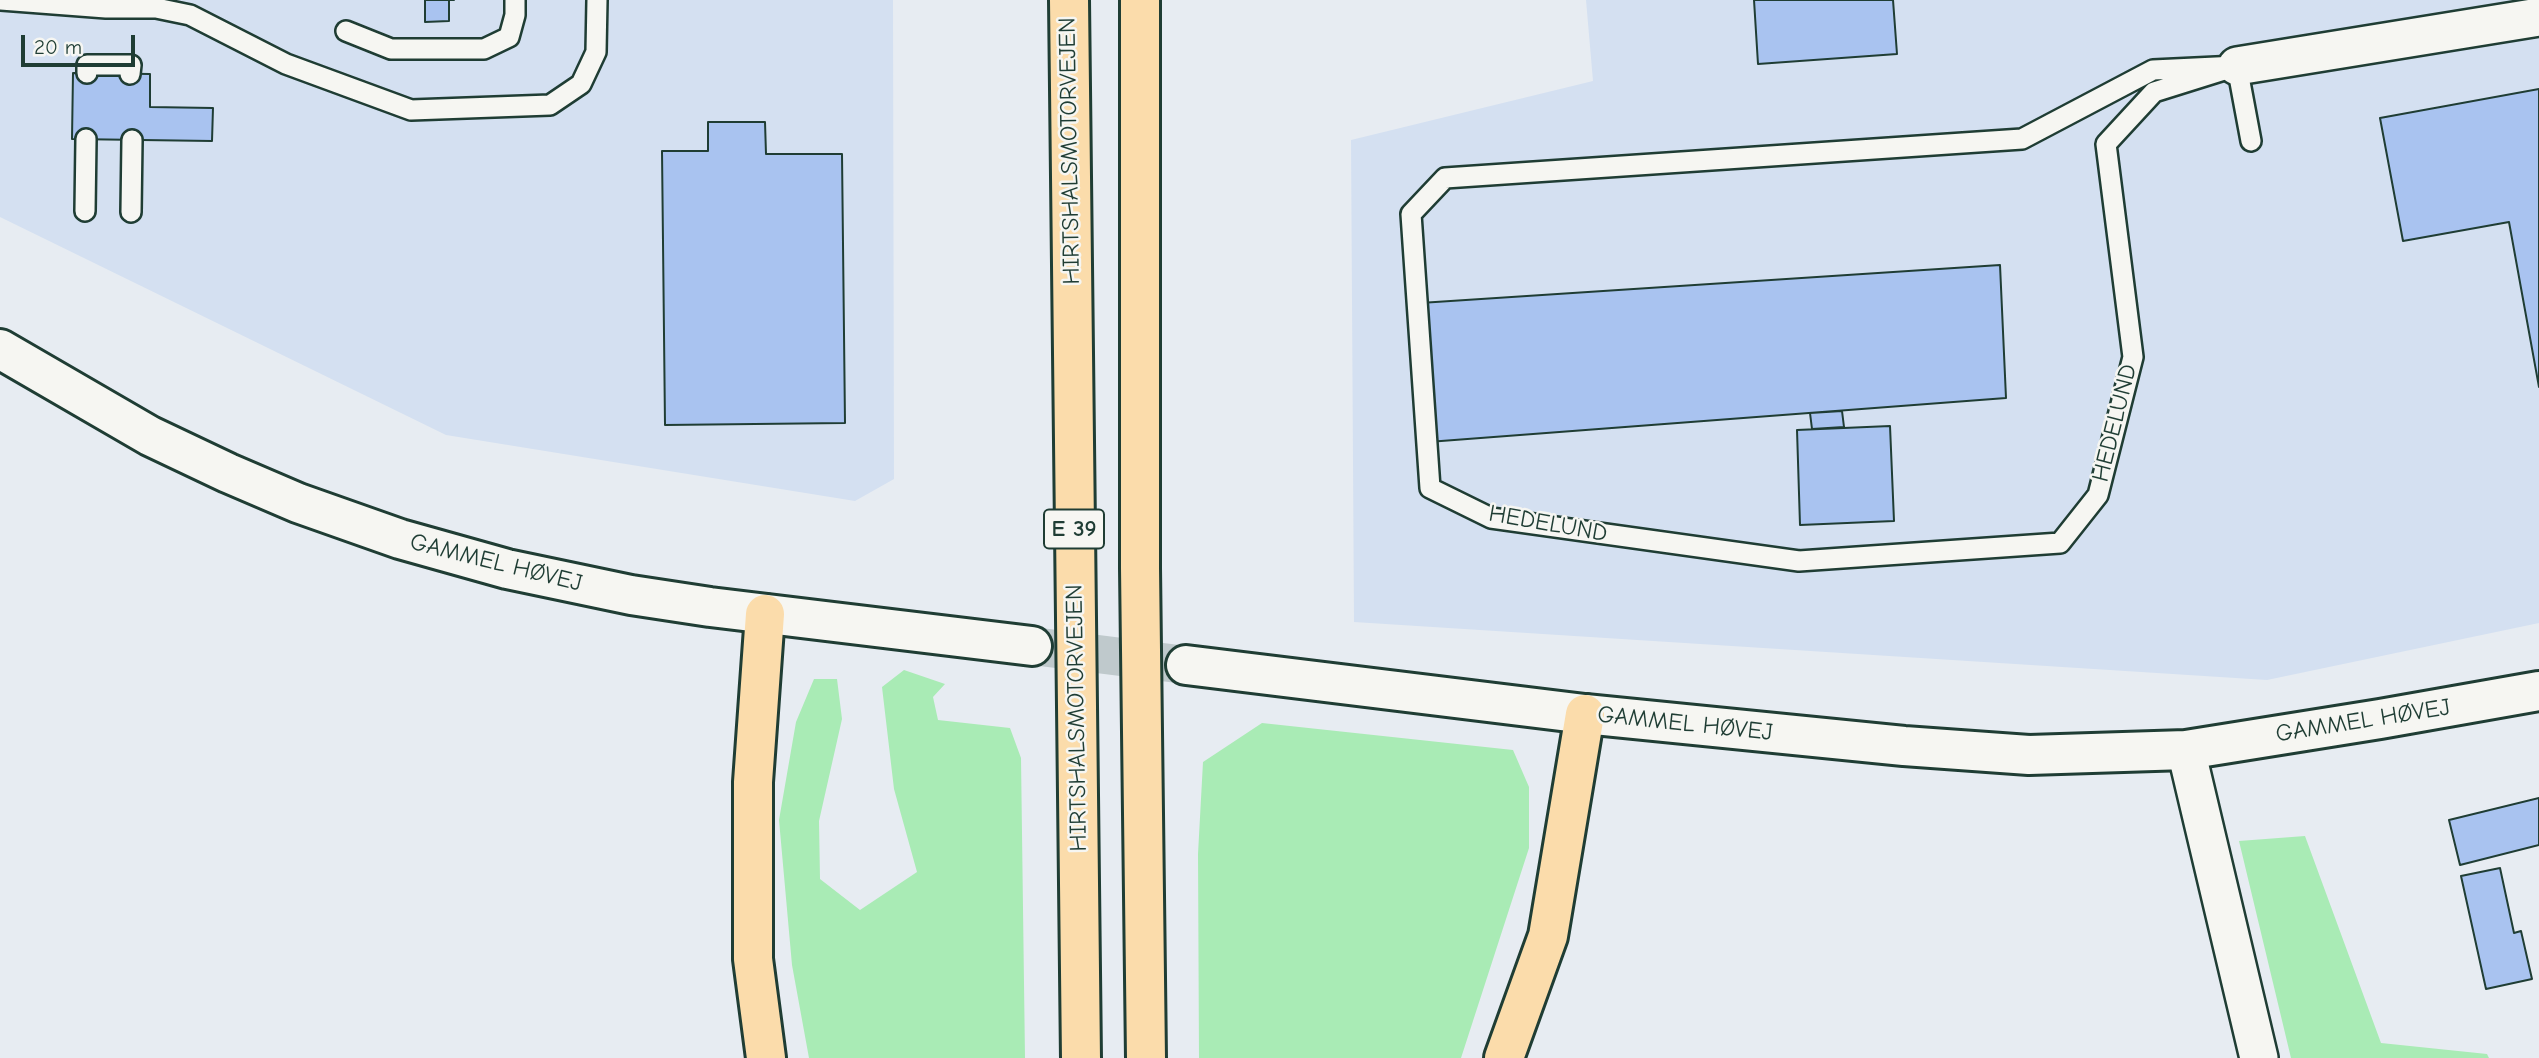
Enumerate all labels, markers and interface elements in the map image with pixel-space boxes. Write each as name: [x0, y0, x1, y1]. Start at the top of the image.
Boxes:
street label: HIRTSHALSMOTORVEJEN: [1053, 17, 1087, 285]
scale bar: [24, 21, 138, 65]
text: 20 m: [34, 35, 82, 59]
street label: HEDELUND: [2086, 361, 2144, 485]
street label: HEDELUND: [1486, 499, 1610, 549]
road number: E 39: [1044, 509, 1104, 548]
street label: GAMMEL HØVEJ: [407, 528, 585, 598]
street label: HIRTSHALSMOTORVEJEN: [1060, 584, 1094, 852]
street label: GAMMEL HØVEJ: [2274, 693, 2452, 749]
street label: GAMMEL HØVEJ: [1596, 700, 1774, 748]

